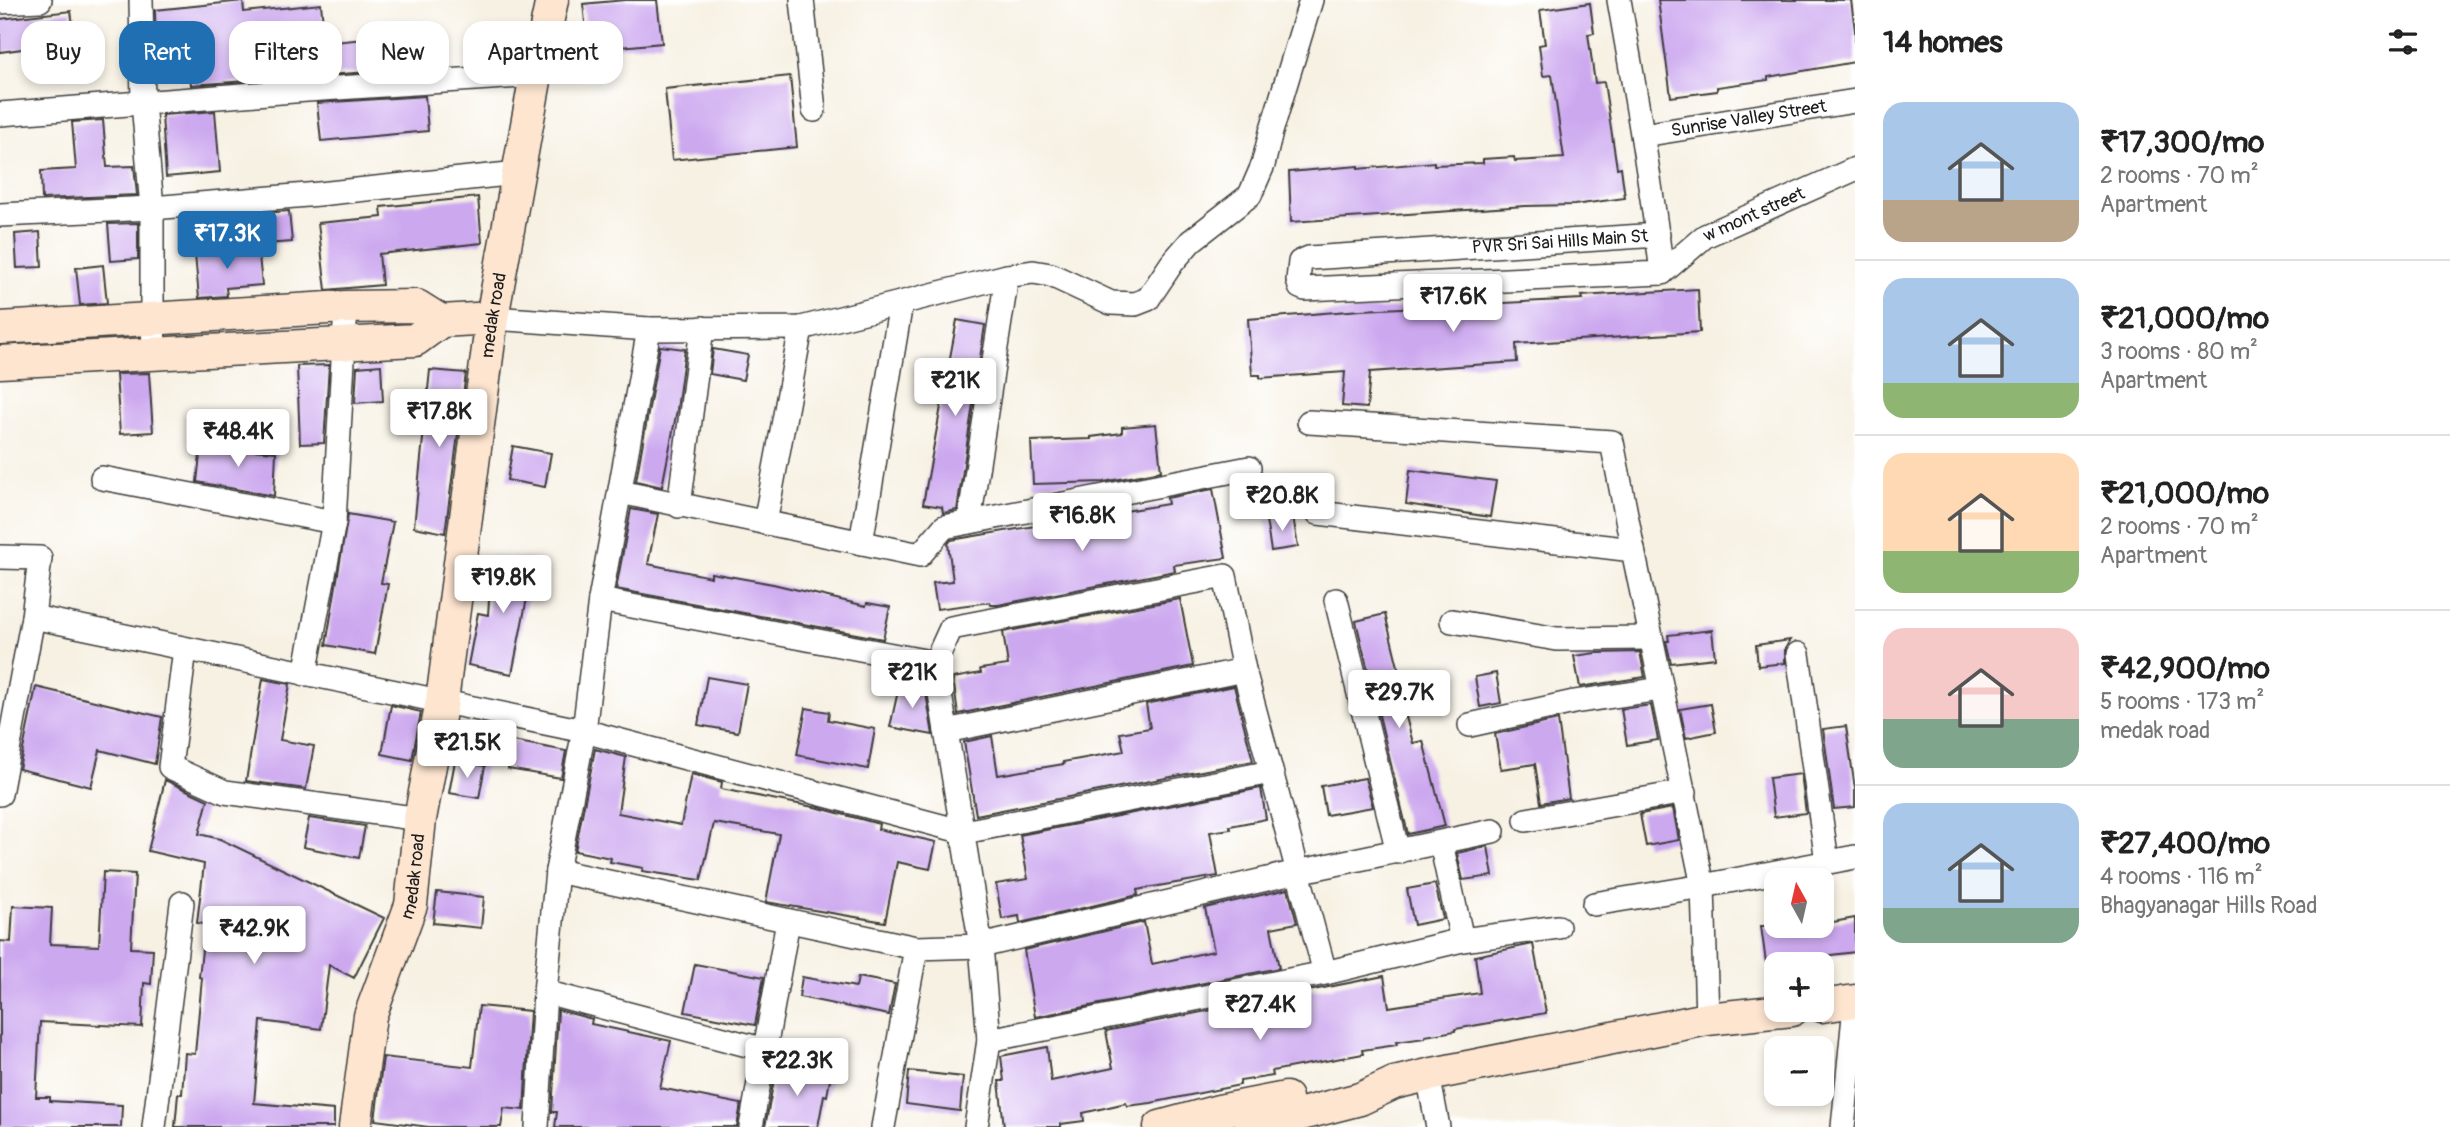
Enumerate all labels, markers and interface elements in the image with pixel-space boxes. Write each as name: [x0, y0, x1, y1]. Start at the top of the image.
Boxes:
chip: Buy: [21, 21, 105, 84]
chip: Rent: [119, 21, 215, 84]
chip: Filters: [229, 21, 342, 84]
chip: New: [356, 21, 449, 84]
chip: Apartment: [463, 21, 623, 84]
icon: filters: [2384, 23, 2422, 61]
text: 14 homes: [1883, 24, 2003, 61]
street label: Sunrise Valley Street: [1669, 94, 1829, 142]
text: ₹17,300/mo: [2100, 124, 2264, 161]
icon: home: [1939, 130, 2023, 214]
text: 2 rooms · 70 m²: [2100, 161, 2259, 190]
street label: w mont street: [1699, 181, 1809, 247]
text: Apartment: [2100, 190, 2207, 219]
pin: ₹17.3K: [170, 212, 284, 271]
text: ₹17.3K: [194, 219, 260, 248]
street label: PVR Sri Sai Hills Main St: [1471, 224, 1650, 259]
street label: medak road: [475, 271, 512, 359]
pin: ₹17.6K: [1396, 274, 1510, 334]
text: ₹17.6K: [1419, 282, 1487, 311]
text: ₹21,000/mo: [2100, 300, 2269, 337]
icon: home: [1939, 306, 2023, 390]
text: 3 rooms · 80 m²: [2100, 337, 2258, 366]
pin: ₹21K: [914, 358, 996, 418]
text: ₹21K: [930, 366, 980, 395]
text: Apartment: [2100, 366, 2207, 395]
pin: ₹17.8K: [382, 390, 496, 449]
text: ₹17.8K: [406, 397, 472, 426]
pin: ₹48.4K: [181, 410, 295, 469]
text: ₹48.4K: [203, 417, 273, 446]
pin: ₹20.8K: [1225, 474, 1339, 533]
text: ₹21,000/mo: [2100, 475, 2269, 512]
text: ₹20.8K: [1246, 481, 1318, 510]
icon: home: [1939, 481, 2023, 565]
pin: ₹16.8K: [1025, 494, 1139, 553]
text: ₹16.8K: [1049, 501, 1115, 530]
text: 2 rooms · 70 m²: [2100, 512, 2259, 541]
text: Apartment: [2100, 541, 2207, 570]
pin: ₹19.8K: [446, 556, 560, 615]
text: ₹19.8K: [470, 563, 536, 592]
pin: ₹21K: [871, 650, 953, 710]
text: ₹42,900/mo: [2100, 650, 2270, 687]
icon: home: [1939, 656, 2023, 740]
text: ₹21K: [887, 658, 937, 687]
pin: ₹29.7K: [1342, 670, 1456, 730]
text: ₹29.7K: [1364, 678, 1434, 707]
text: 5 rooms · 173 m²: [2100, 687, 2264, 716]
text: medak road: [2100, 716, 2210, 745]
pin: ₹21.5K: [410, 720, 524, 780]
text: ₹21.5K: [433, 728, 501, 757]
text: ₹27,400/mo: [2100, 825, 2270, 862]
icon: home: [1939, 831, 2023, 915]
street label: medak road: [395, 832, 430, 923]
text: 4 rooms · 116 m²: [2100, 862, 2263, 891]
north arrow: [1764, 868, 1834, 938]
map controls: [1764, 868, 1834, 1106]
text: Bhagyanagar Hills Road: [2100, 891, 2318, 920]
pin: ₹42.9K: [197, 906, 311, 966]
text: ₹42.9K: [219, 914, 289, 943]
button: +: [1764, 952, 1834, 1022]
pin: ₹27.4K: [1203, 982, 1317, 1042]
text: ₹27.4K: [1224, 990, 1296, 1019]
button: −: [1764, 1036, 1834, 1106]
pin: ₹22.3K: [740, 1038, 854, 1098]
text: ₹22.3K: [761, 1046, 833, 1075]

